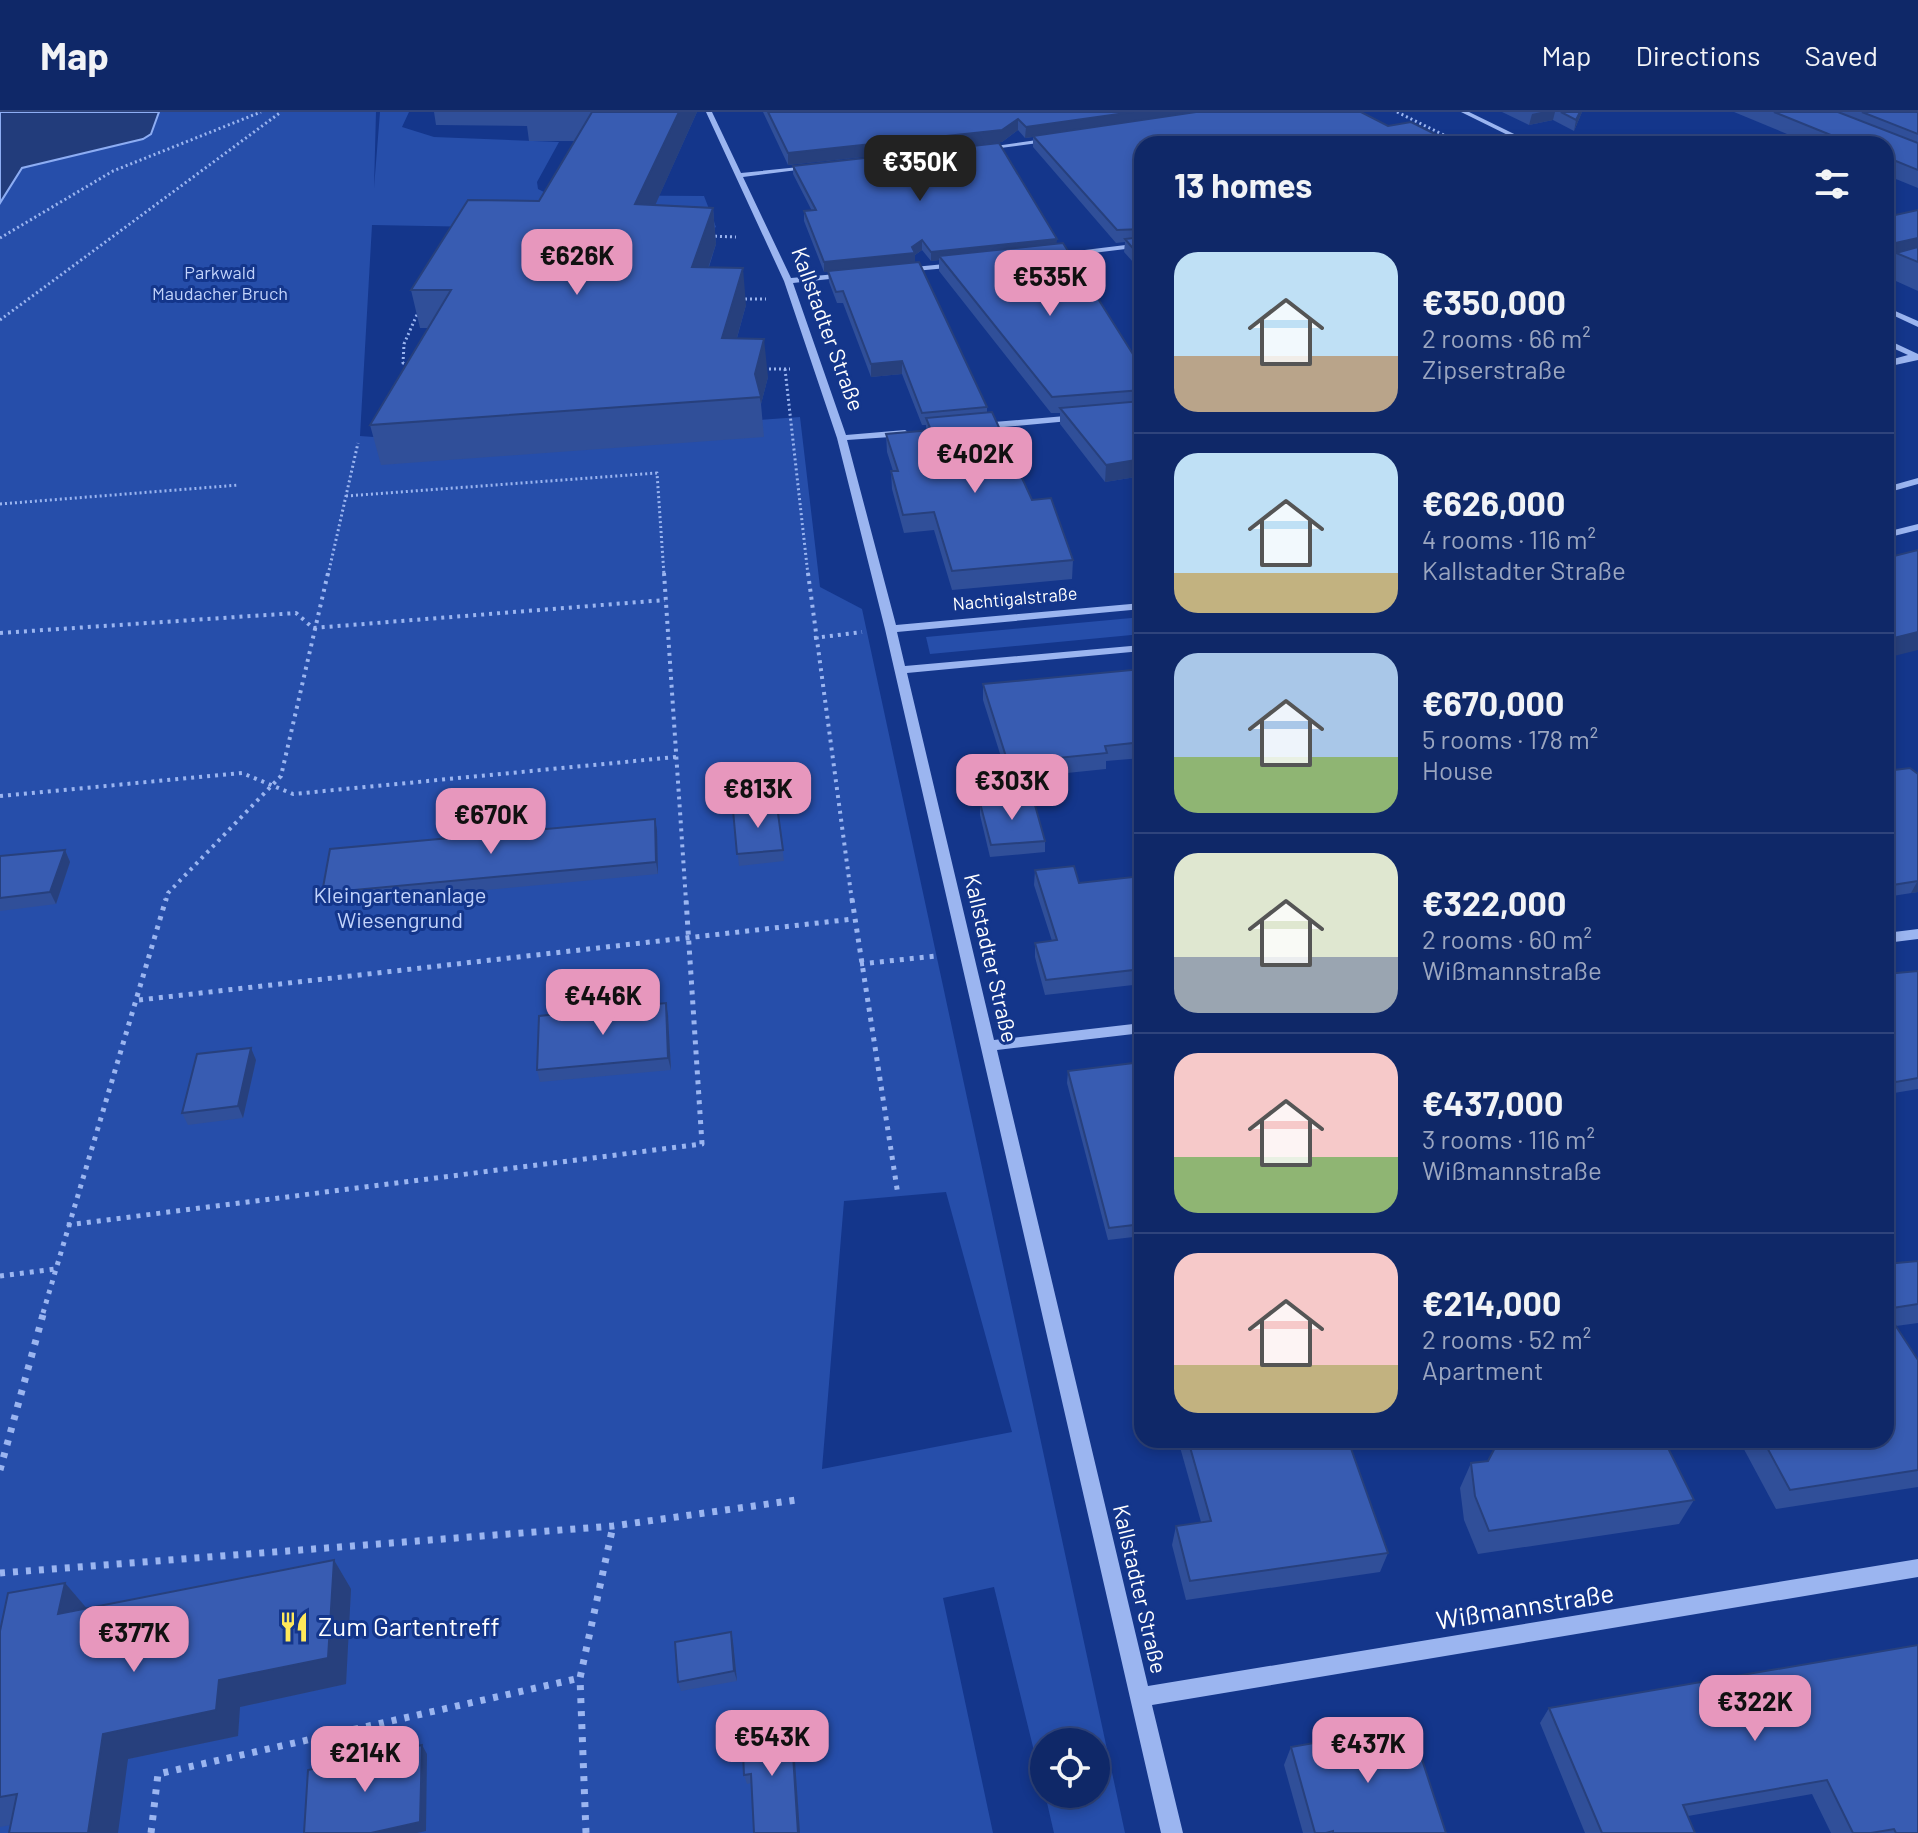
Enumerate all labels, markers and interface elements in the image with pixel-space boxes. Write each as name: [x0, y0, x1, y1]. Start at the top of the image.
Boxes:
text: Map: [40, 32, 109, 78]
text: Map: [1542, 38, 1591, 72]
text: Directions: [1635, 38, 1761, 72]
text: Saved: [1805, 38, 1878, 72]
pin: €350K: [864, 135, 976, 203]
text: €350K: [882, 145, 958, 176]
icon: filters: [1810, 162, 1854, 206]
text: 13 homes: [1174, 164, 1312, 205]
pin: €626K: [521, 229, 633, 297]
text: €626K: [539, 239, 615, 270]
street label: Kallstadter Straße: [787, 243, 871, 414]
pin: €535K: [994, 250, 1106, 318]
text: €535K: [1013, 260, 1087, 291]
park label: Parkwald Maudacher Bruch: [152, 261, 288, 304]
text: €350,000: [1422, 281, 1566, 322]
icon: home: [1238, 284, 1334, 380]
text: 2 rooms · 66 m²: [1422, 322, 1591, 353]
text: Zipserstraße: [1422, 353, 1566, 384]
pin: €402K: [919, 427, 1031, 495]
text: €402K: [936, 437, 1014, 468]
text: €626,000: [1422, 482, 1565, 523]
icon: home: [1238, 485, 1334, 581]
text: 4 rooms · 116 m²: [1422, 523, 1596, 554]
text: Kallstadter Straße: [1422, 554, 1626, 585]
street label: Nachtigalstraße: [952, 582, 1078, 614]
text: €670,000: [1422, 682, 1564, 723]
icon: home: [1238, 685, 1334, 781]
text: 5 rooms · 178 m²: [1422, 723, 1598, 754]
pin: €303K: [956, 754, 1068, 822]
text: House: [1422, 754, 1493, 785]
pin: €813K: [702, 762, 814, 830]
text: €303K: [974, 764, 1050, 795]
text: €813K: [723, 772, 793, 803]
pin: €670K: [435, 788, 547, 856]
text: €670K: [454, 798, 528, 829]
street label: Kallstadter Straße: [960, 871, 1024, 1045]
park label: Kleingartenanlage Wiesengrund: [313, 881, 487, 932]
text: €322,000: [1422, 882, 1566, 923]
icon: home: [1238, 885, 1334, 981]
text: 2 rooms · 60 m²: [1422, 923, 1592, 954]
text: Wißmannstraße: [1422, 954, 1602, 985]
pin: €446K: [547, 969, 659, 1037]
text: €446K: [564, 979, 642, 1010]
text: €437,000: [1422, 1082, 1563, 1123]
icon: home: [1238, 1085, 1334, 1181]
text: 3 rooms · 116 m²: [1422, 1123, 1595, 1154]
text: Wißmannstraße: [1422, 1154, 1602, 1185]
text: €214,000: [1422, 1282, 1561, 1323]
icon: home: [1238, 1285, 1334, 1381]
text: 2 rooms · 52 m²: [1422, 1323, 1591, 1354]
text: Apartment: [1422, 1354, 1543, 1385]
street label: Kallstadter Straße: [1109, 1502, 1173, 1676]
street label: Wißmannstraße: [1434, 1576, 1616, 1635]
pin: €377K: [78, 1606, 190, 1674]
restaurant icon: Zum Gartentreff: [277, 1610, 311, 1644]
place label: Zum Gartentreff: [318, 1610, 500, 1641]
text: €377K: [98, 1616, 170, 1647]
pin: €322K: [1699, 1675, 1811, 1743]
text: €322K: [1717, 1685, 1793, 1716]
pin: €543K: [716, 1710, 828, 1778]
pin: €437K: [1312, 1717, 1424, 1785]
text: €543K: [734, 1720, 810, 1751]
pin: €214K: [309, 1726, 421, 1794]
text: €437K: [1330, 1727, 1406, 1758]
map controls: [1030, 1728, 1110, 1808]
button: locate: [1030, 1728, 1110, 1808]
text: €214K: [329, 1736, 401, 1767]

